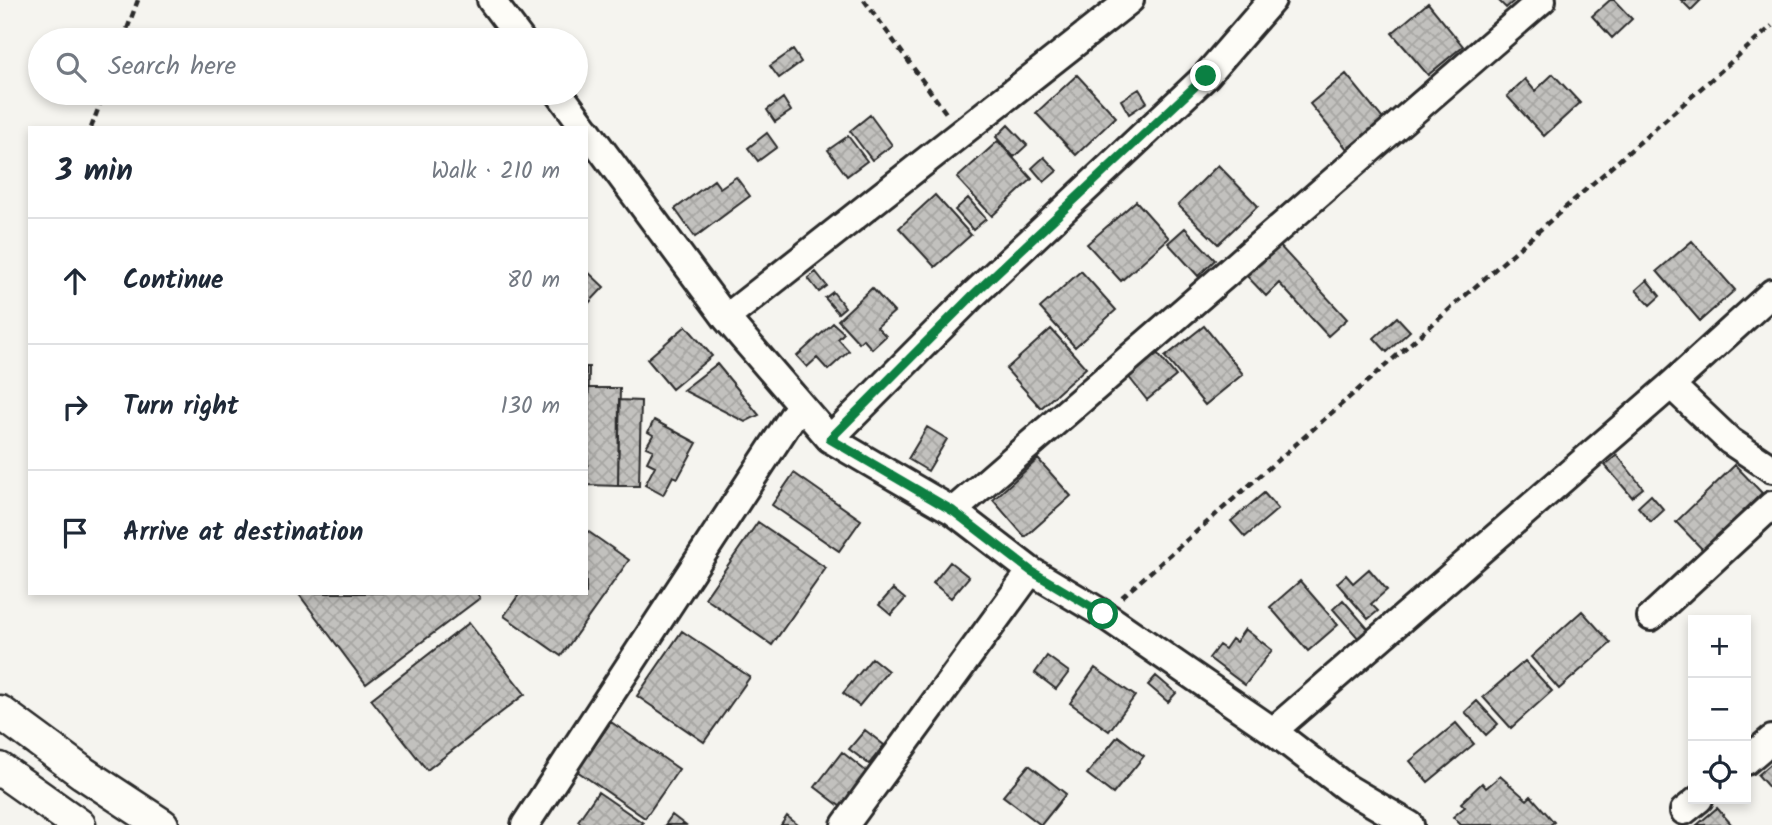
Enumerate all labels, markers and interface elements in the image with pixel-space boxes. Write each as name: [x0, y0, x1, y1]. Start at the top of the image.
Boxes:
search box: [28, 28, 588, 105]
text: Search here: [108, 46, 236, 88]
icon: search: [52, 48, 90, 86]
route end: [1190, 60, 1221, 91]
text: 3 min: [56, 148, 133, 196]
text: Walk · 210 m: [431, 154, 560, 190]
text: Continue: [123, 260, 224, 302]
icon: ahead: [56, 262, 94, 300]
text: 80 m: [507, 263, 560, 299]
text: Turn right: [123, 386, 239, 428]
icon: right: [56, 388, 94, 426]
text: 130 m: [501, 389, 560, 425]
text: Arrive at destination: [123, 512, 363, 554]
icon: arrive: [56, 514, 94, 552]
route start: [1087, 598, 1118, 629]
map controls: [1688, 615, 1751, 804]
button: +: [1688, 615, 1751, 678]
button: −: [1688, 678, 1751, 741]
button: locate: [1688, 741, 1751, 804]

